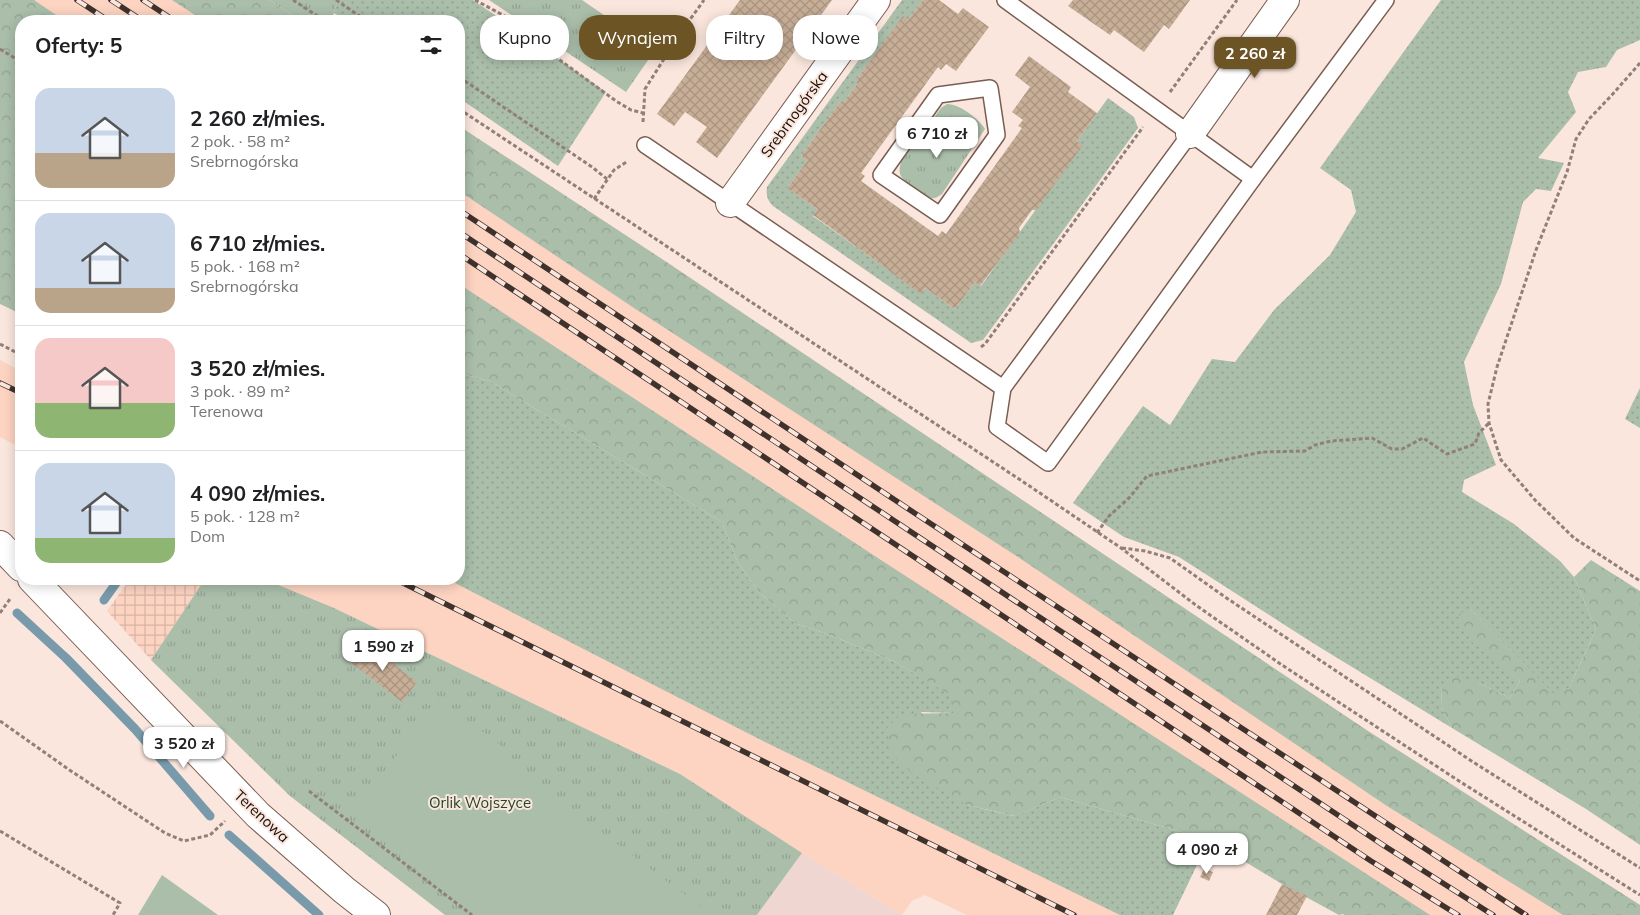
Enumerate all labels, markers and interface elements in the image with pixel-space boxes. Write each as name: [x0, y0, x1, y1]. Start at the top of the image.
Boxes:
chip: Kupno: [480, 15, 569, 60]
chip: Wynajem: [579, 15, 696, 60]
chip: Filtry: [706, 15, 783, 60]
chip: Nowe: [793, 15, 878, 60]
icon: filters: [417, 31, 445, 59]
text: Oferty: 5: [35, 32, 122, 58]
pin: 2 260 zł: [1203, 36, 1307, 79]
text: 2 260 zł: [1225, 43, 1285, 63]
street label: Srebrnogórska: [756, 67, 832, 161]
text: 2 260 zł/mies.: [190, 105, 325, 131]
icon: home: [75, 108, 135, 168]
pin: 6 710 zł: [885, 116, 989, 159]
text: 6 710 zł: [907, 123, 967, 143]
text: 2 pok. · 58 m²: [190, 131, 290, 151]
text: Srebrnogórska: [190, 151, 299, 171]
text: 6 710 zł/mies.: [190, 230, 325, 256]
icon: home: [75, 233, 135, 293]
text: 5 pok. · 168 m²: [190, 256, 300, 276]
text: Srebrnogórska: [190, 276, 299, 296]
text: 3 520 zł/mies.: [190, 355, 325, 381]
icon: home: [75, 358, 135, 418]
text: 3 pok. · 89 m²: [190, 381, 290, 401]
text: Terenowa: [190, 401, 263, 421]
text: 4 090 zł/mies.: [190, 480, 325, 506]
icon: home: [75, 483, 135, 543]
text: 5 pok. · 128 m²: [190, 506, 300, 526]
text: Dom: [190, 526, 225, 546]
pin: 1 590 zł: [331, 630, 435, 672]
text: 1 590 zł: [353, 636, 413, 656]
pin: 3 520 zł: [132, 726, 236, 769]
text: 3 520 zł: [154, 733, 214, 753]
street label: Terenowa: [230, 786, 294, 846]
park label: Orlik Wojszyce: [429, 793, 531, 812]
pin: 4 090 zł: [1155, 832, 1259, 875]
text: 4 090 zł: [1177, 839, 1237, 859]

